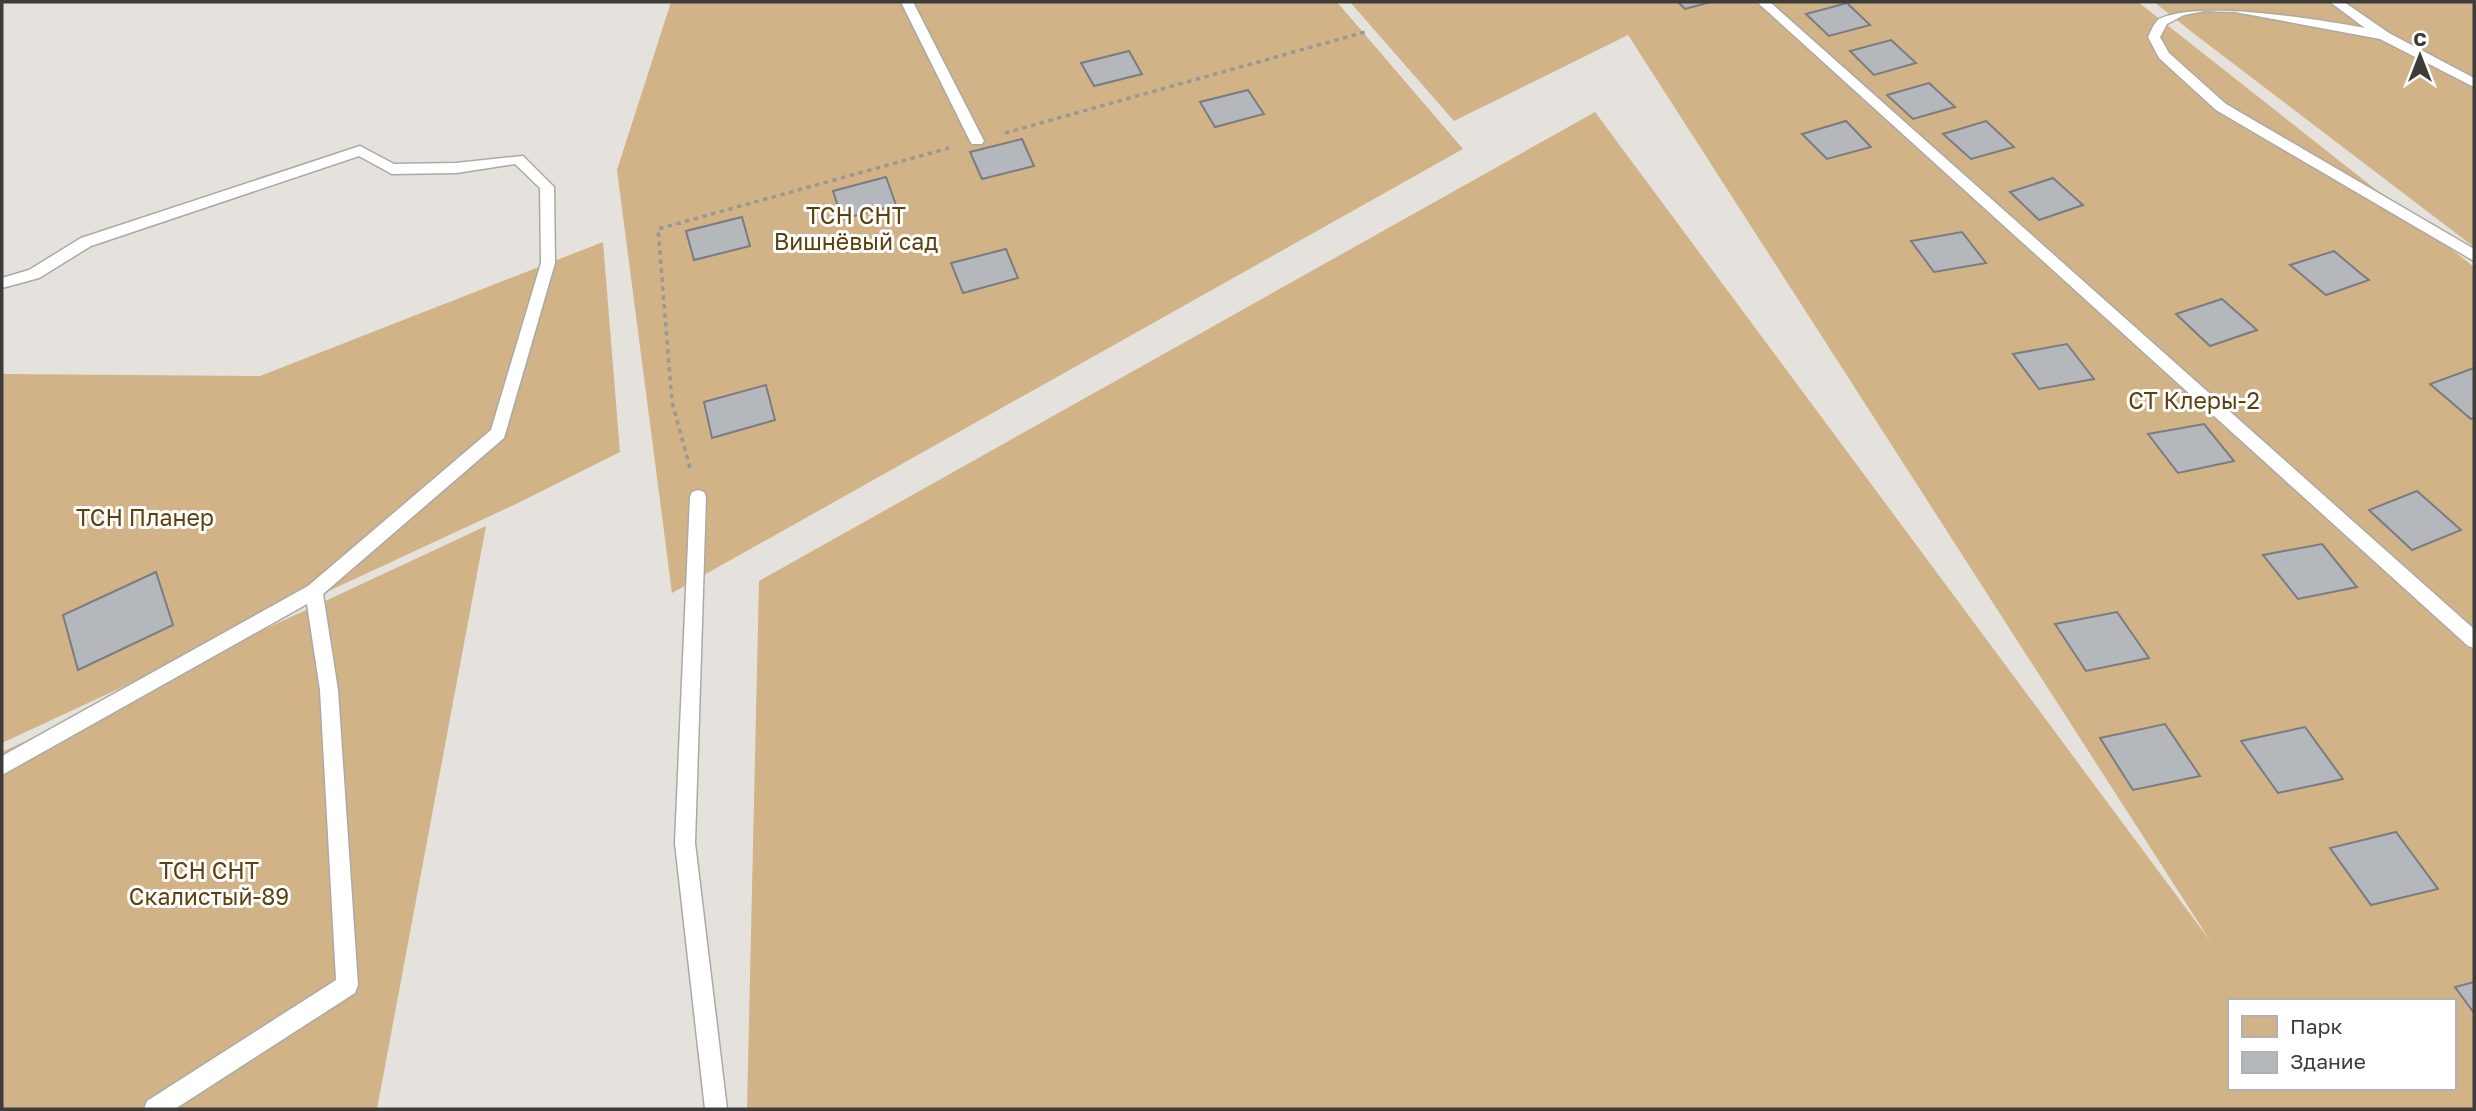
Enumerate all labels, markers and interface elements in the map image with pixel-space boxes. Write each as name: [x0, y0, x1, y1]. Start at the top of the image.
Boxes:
north arrow: [2385, 21, 2455, 91]
text: С: [2413, 27, 2427, 50]
park label: ТСН СНТ Вишнёвый сад: [774, 201, 938, 255]
park label: СТ Клеры-2: [2128, 386, 2260, 414]
park label: ТСН Планер: [76, 503, 214, 531]
park label: ТСН СНТ Скалистый-89: [129, 856, 289, 910]
legend: [2228, 999, 2455, 1090]
text: Парк: [2290, 1013, 2343, 1039]
text: Здание: [2290, 1048, 2366, 1074]

